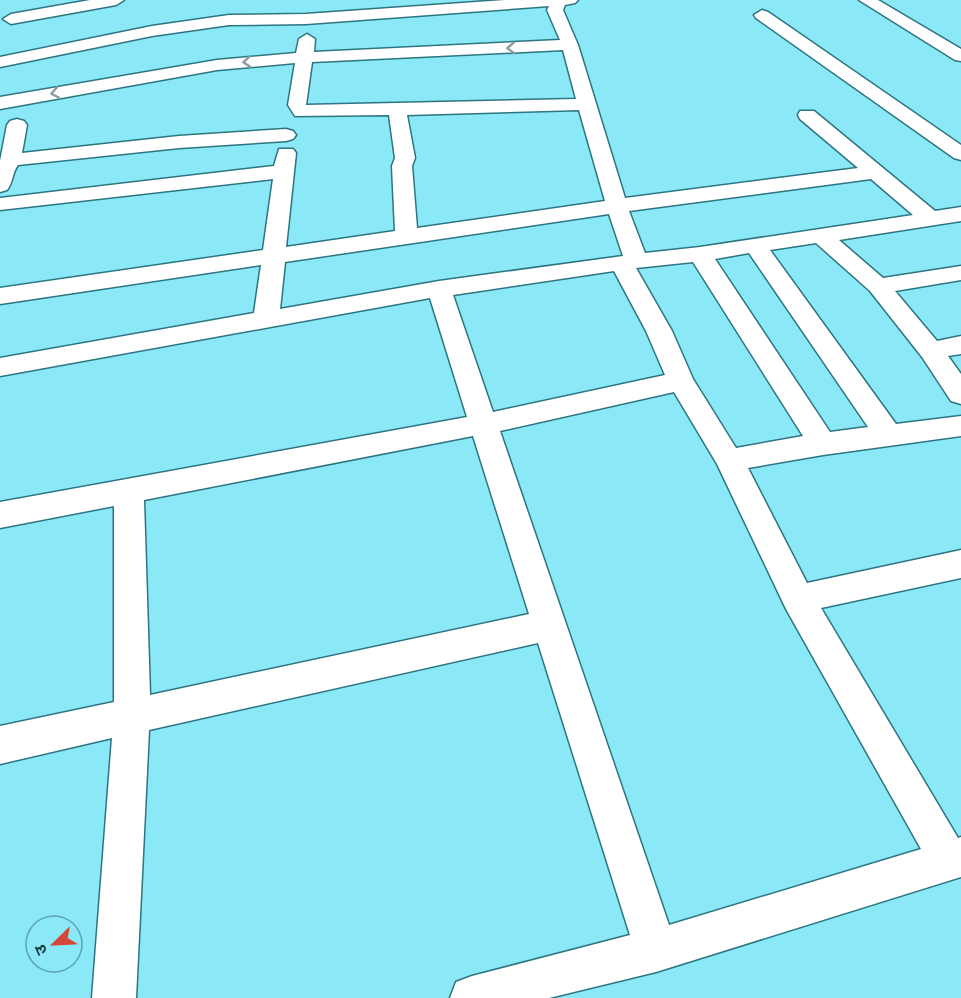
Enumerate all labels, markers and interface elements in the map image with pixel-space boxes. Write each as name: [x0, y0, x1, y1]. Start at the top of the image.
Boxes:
one-way arrow: [507, 41, 516, 54]
one-way arrow: [243, 55, 252, 68]
one-way arrow: [50, 86, 60, 99]
north arrow: [24, 914, 84, 974]
text: उ: [30, 941, 51, 958]

